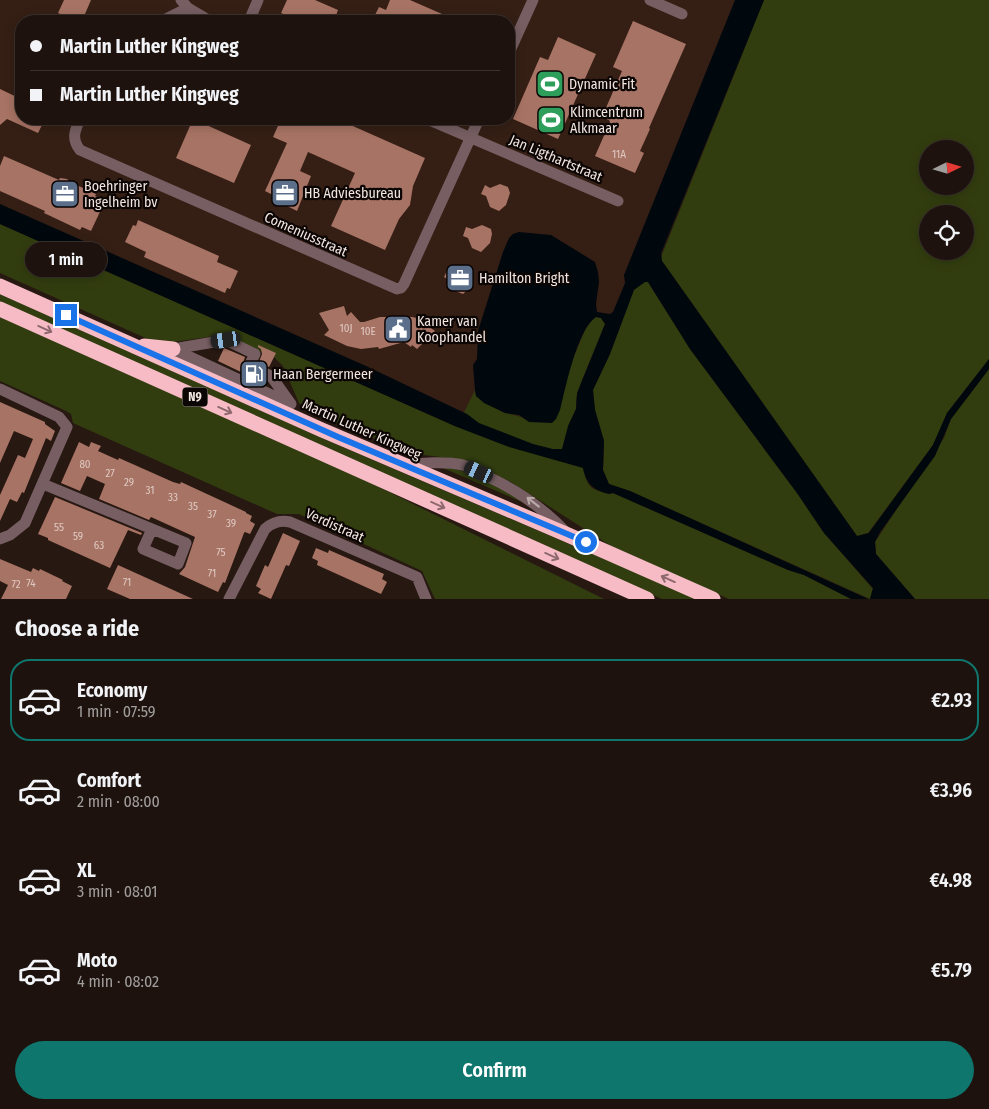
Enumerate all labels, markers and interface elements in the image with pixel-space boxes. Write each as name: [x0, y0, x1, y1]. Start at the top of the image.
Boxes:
text: Martin Luther Kingweg: [60, 35, 239, 58]
sports icon: Dynamic Fit: [535, 69, 565, 99]
place label: Dynamic Fit: [569, 76, 635, 93]
text: Martin Luther Kingweg: [60, 83, 239, 106]
place label: Klimcentrum Alkmaar: [570, 104, 643, 137]
sports icon: Klimcentrum Alkmaar: [536, 105, 566, 135]
street label: Jan Ligthartstraat: [507, 131, 605, 186]
north arrow: [919, 140, 974, 195]
map controls: [919, 140, 974, 260]
house number: 11A: [612, 148, 626, 161]
place label: Boehringer Ingelheim bv: [84, 178, 158, 211]
office icon: HB Adviesbureau: [270, 178, 300, 208]
office icon: Boehringer Ingelheim bv: [50, 179, 80, 209]
place label: HB Adviesbureau: [304, 185, 401, 202]
button: locate: [919, 205, 974, 260]
street label: Comeniusstraat: [262, 209, 350, 261]
callout: 1 min: [25, 242, 107, 278]
text: 1 min: [49, 250, 83, 269]
office icon: Hamilton Bright: [445, 263, 475, 293]
place label: Hamilton Bright: [479, 270, 570, 287]
route end: [55, 304, 77, 326]
place label: Kamer van Koophandel: [417, 313, 486, 346]
public building icon: Kamer van Koophandel: [383, 314, 413, 344]
house number: 10J: [339, 322, 353, 335]
one-way arrow: [37, 325, 52, 335]
house number: 10E: [360, 325, 376, 338]
car: [210, 330, 241, 350]
fuel station icon: Haan Bergermeer: [239, 359, 269, 389]
place label: Haan Bergermeer: [273, 366, 373, 383]
road number: N9: [182, 388, 208, 407]
street label: Martin Luther Kingweg: [300, 396, 424, 464]
one-way arrow: [217, 406, 232, 416]
house number: 80: [79, 458, 91, 471]
car: [462, 459, 495, 485]
house number: 27: [105, 467, 115, 480]
house number: 29: [124, 476, 134, 489]
house number: 31: [146, 484, 155, 497]
house number: 33: [168, 491, 178, 504]
one-way arrow: [527, 496, 540, 507]
house number: 35: [188, 500, 198, 513]
one-way arrow: [430, 501, 445, 510]
street label: Verdistraat: [303, 505, 367, 546]
house number: 37: [207, 508, 217, 521]
house number: 39: [226, 517, 236, 530]
house number: 55: [54, 521, 64, 534]
house number: 59: [73, 530, 83, 543]
route start: [575, 531, 597, 553]
house number: 63: [94, 539, 104, 552]
house number: 75: [216, 546, 226, 559]
one-way arrow: [544, 552, 559, 562]
house number: 71: [208, 567, 216, 580]
one-way arrow: [661, 574, 676, 584]
house number: 71: [123, 576, 131, 589]
house number: 74: [26, 577, 36, 590]
house number: 72: [11, 578, 21, 591]
text: Choose a ride: [15, 615, 139, 642]
icon: car: [17, 678, 62, 723]
text: Economy: [77, 679, 147, 702]
text: €2.93: [931, 689, 972, 712]
text: 1 min · 07:59: [77, 702, 156, 721]
icon: car: [17, 768, 62, 813]
text: Comfort: [77, 769, 141, 792]
text: €3.96: [930, 779, 972, 802]
text: 2 min · 08:00: [77, 792, 160, 811]
icon: car: [17, 858, 62, 903]
text: XL: [77, 859, 96, 882]
text: €4.98: [929, 869, 972, 892]
text: 3 min · 08:01: [77, 882, 158, 901]
icon: car: [17, 948, 62, 993]
text: Moto: [77, 949, 117, 972]
text: €5.79: [931, 959, 972, 982]
text: 4 min · 08:02: [77, 972, 159, 991]
button: Confirm: [15, 1041, 974, 1099]

